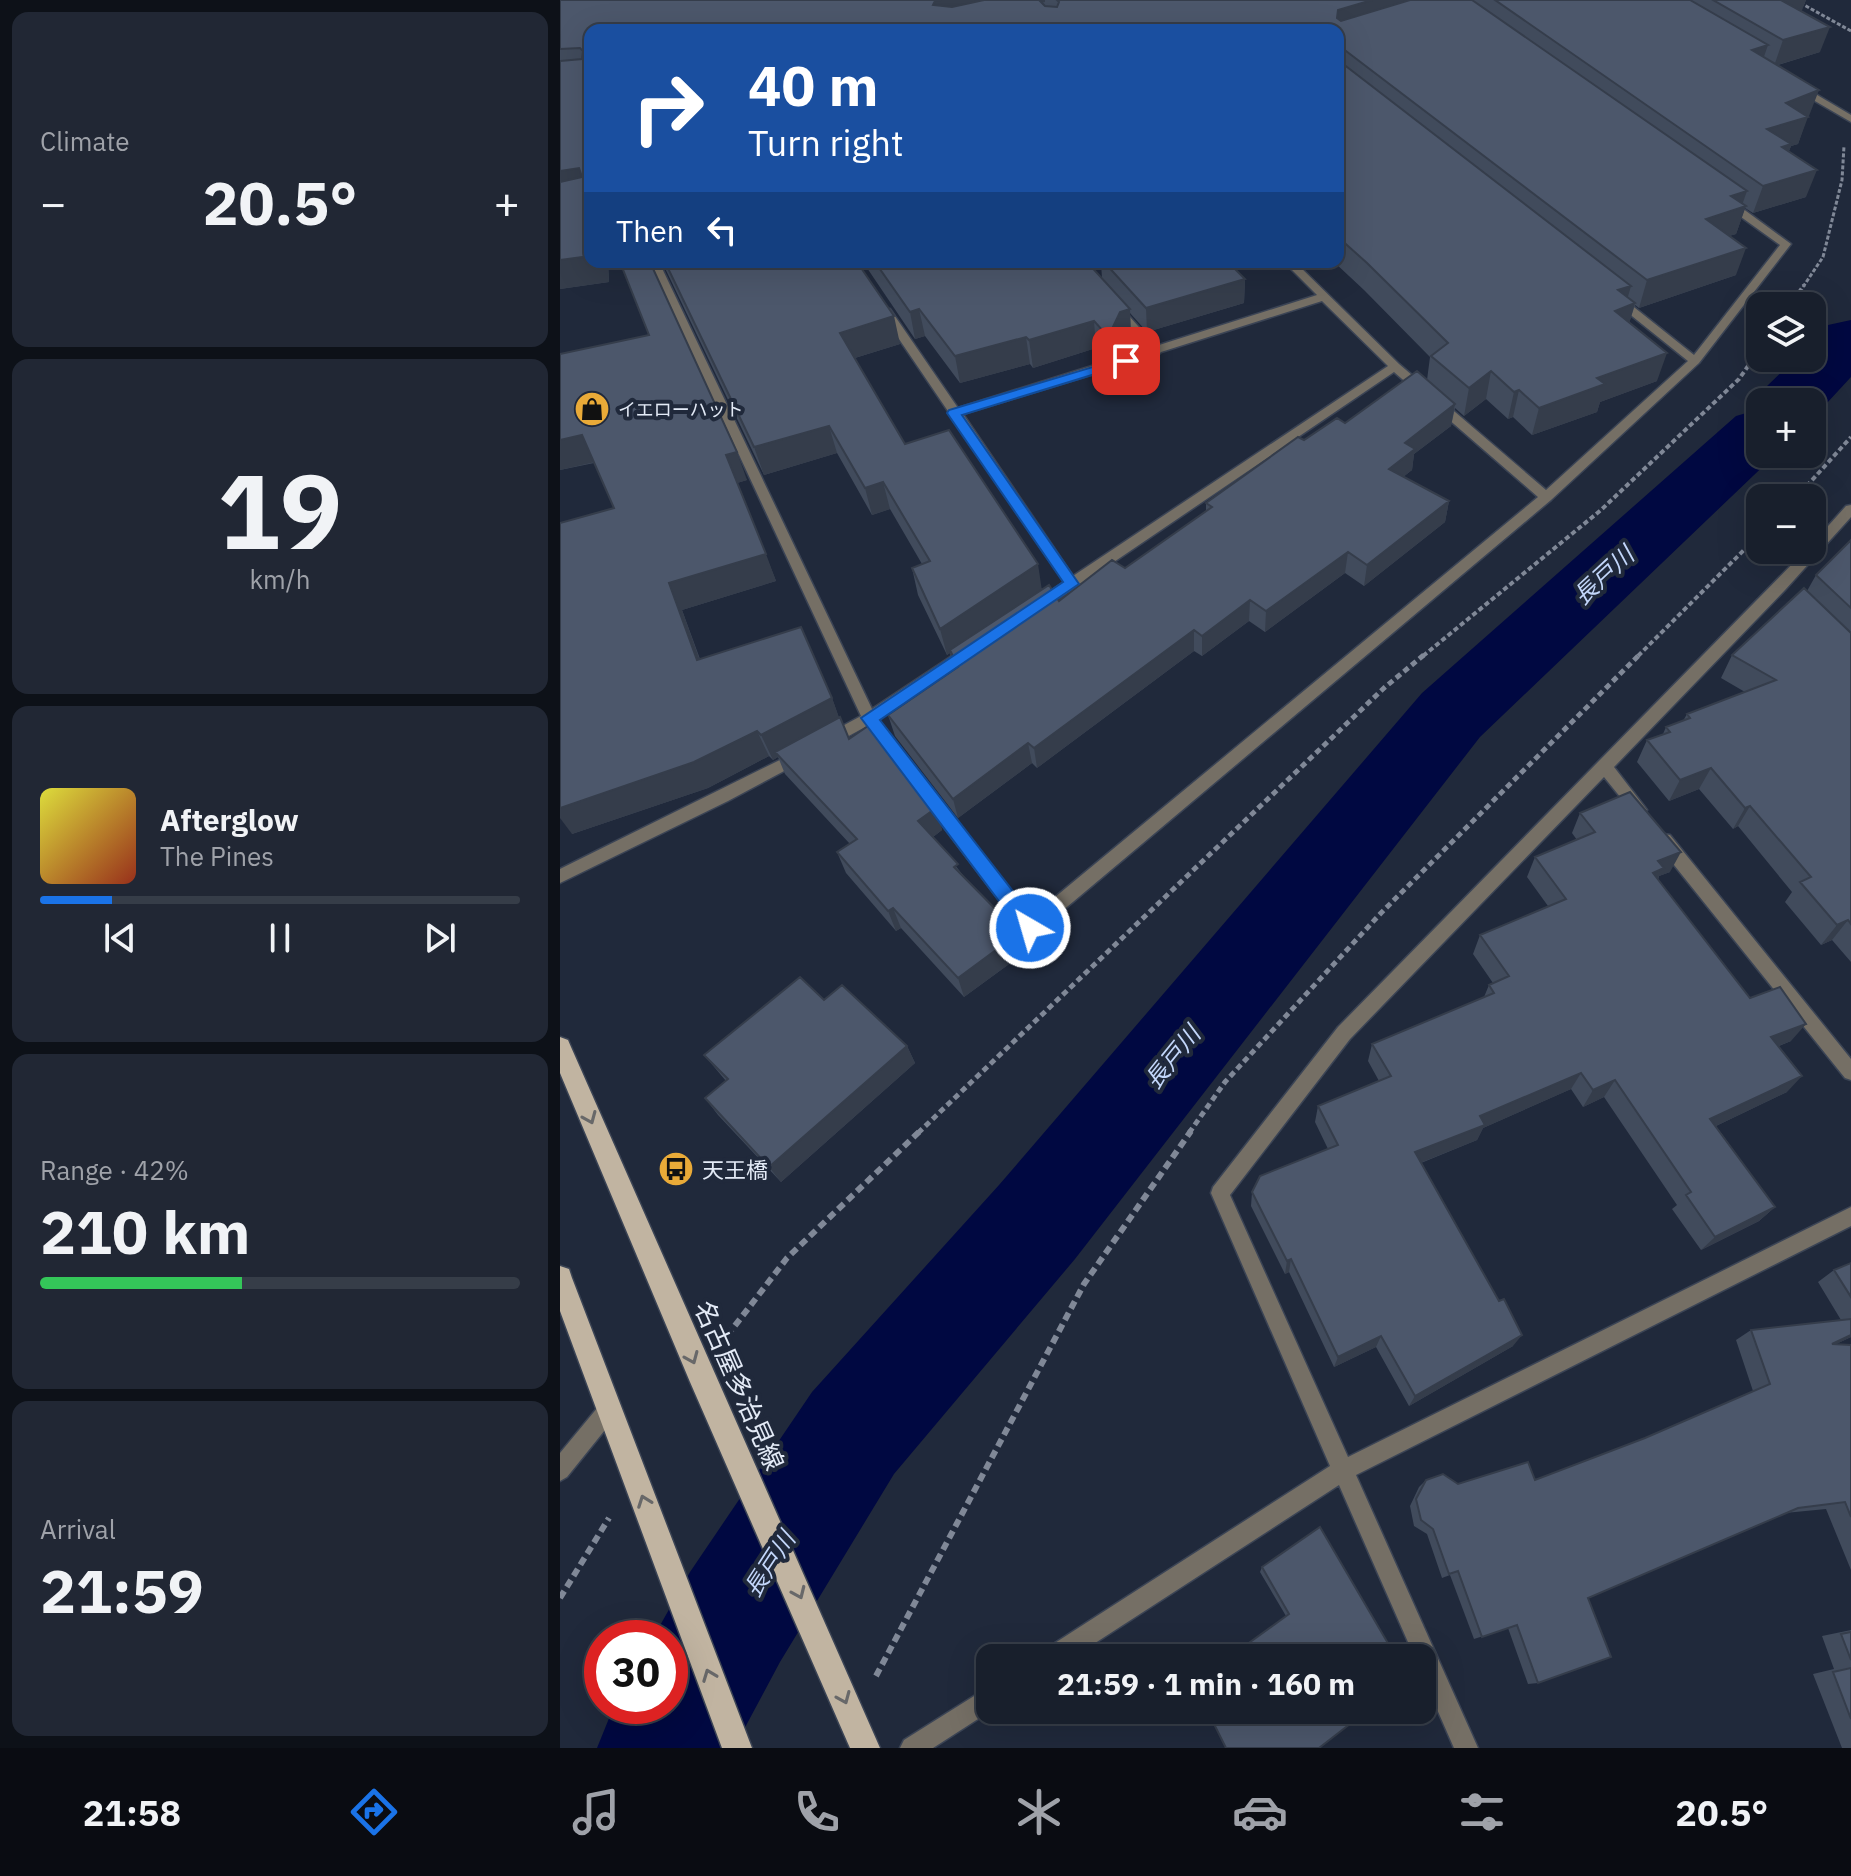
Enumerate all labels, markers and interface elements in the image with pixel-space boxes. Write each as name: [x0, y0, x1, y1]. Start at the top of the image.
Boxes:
text: 40 m: [748, 49, 878, 121]
icon: right: [616, 56, 720, 160]
text: Turn right: [748, 119, 904, 166]
text: Climate: [40, 124, 130, 158]
text: 20.5°: [203, 163, 357, 242]
text: −: [40, 174, 66, 231]
text: +: [494, 174, 520, 231]
icon: left: [700, 208, 744, 252]
text: Then: [616, 211, 684, 250]
map controls: [1746, 292, 1826, 564]
button: layers: [1746, 292, 1826, 372]
pin: [1092, 327, 1160, 395]
icon: arrive: [1104, 339, 1148, 383]
button: +: [1746, 388, 1826, 468]
shop icon: イエローハット: [573, 390, 611, 428]
place label: イエローハット: [618, 398, 743, 421]
text: 19: [218, 442, 342, 578]
button: −: [1746, 484, 1826, 564]
water label: 長戸川: [1566, 537, 1642, 611]
text: km/h: [249, 562, 311, 596]
text: Afterglow: [160, 800, 299, 839]
text: The Pines: [160, 839, 274, 873]
position arrow: [988, 886, 1072, 970]
icon: previous: [98, 916, 142, 960]
icon: pause: [258, 916, 302, 960]
icon: next: [418, 916, 462, 960]
water label: 長戸川: [1137, 1017, 1209, 1095]
one-way arrow: [581, 1110, 597, 1124]
bus stop icon: 天王橋: [657, 1150, 695, 1188]
text: Range · 42%: [40, 1153, 189, 1187]
place label: 天王橋: [702, 1155, 768, 1184]
text: 210 km: [40, 1192, 250, 1271]
street label: 名古屋多治見線: [687, 1295, 793, 1475]
one-way arrow: [682, 1350, 698, 1364]
one-way arrow: [637, 1495, 653, 1509]
text: Arrival: [40, 1512, 116, 1546]
water label: 長戸川: [736, 1523, 804, 1603]
text: 21:59: [40, 1551, 204, 1630]
one-way arrow: [789, 1585, 805, 1600]
speed limit sign: 30: [584, 1620, 688, 1724]
text: 21:59 · 1 min · 160 m: [1057, 1664, 1355, 1703]
one-way arrow: [702, 1669, 719, 1683]
one-way arrow: [835, 1690, 851, 1704]
icon: directions: [346, 1784, 402, 1840]
icon: music: [568, 1784, 624, 1840]
icon: phone: [789, 1784, 845, 1840]
icon: climate: [1011, 1784, 1067, 1840]
icon: car: [1232, 1784, 1288, 1840]
icon: filters: [1454, 1784, 1510, 1840]
text: 21:58: [83, 1789, 181, 1836]
text: 20.5°: [1675, 1789, 1768, 1836]

